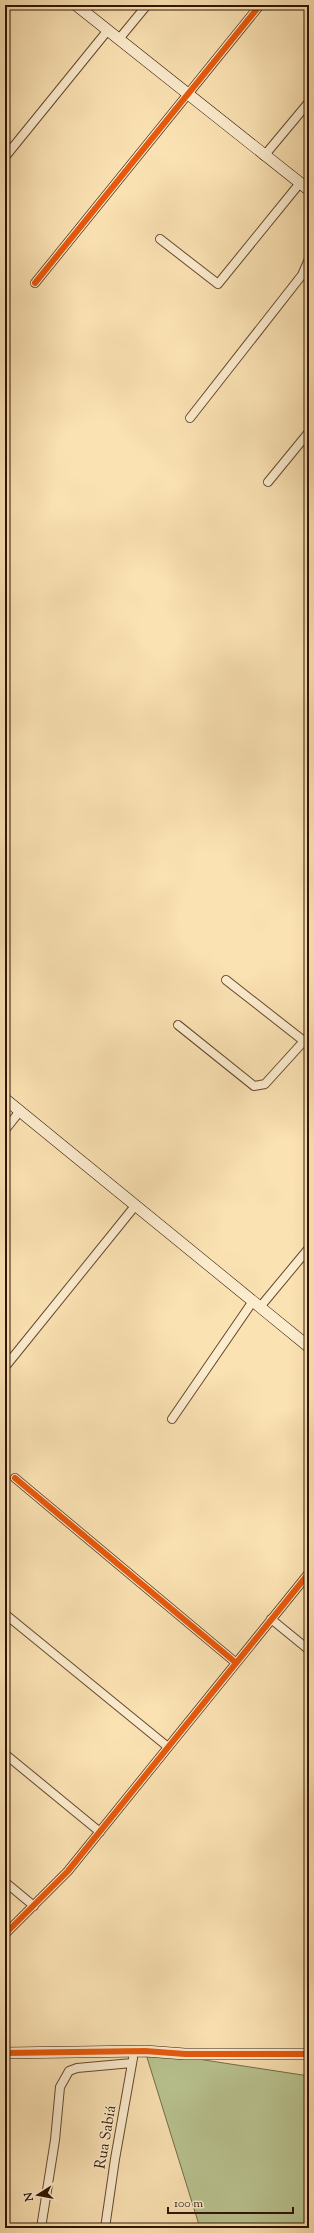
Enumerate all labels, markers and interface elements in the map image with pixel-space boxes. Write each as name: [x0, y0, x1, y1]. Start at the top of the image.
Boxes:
street label: Rua Sabiá: [91, 2104, 122, 2171]
north arrow: [18, 2175, 58, 2215]
scale bar: [168, 2189, 293, 2215]
text: N: [20, 2191, 38, 2204]
text: 100 m: [174, 2195, 203, 2213]

